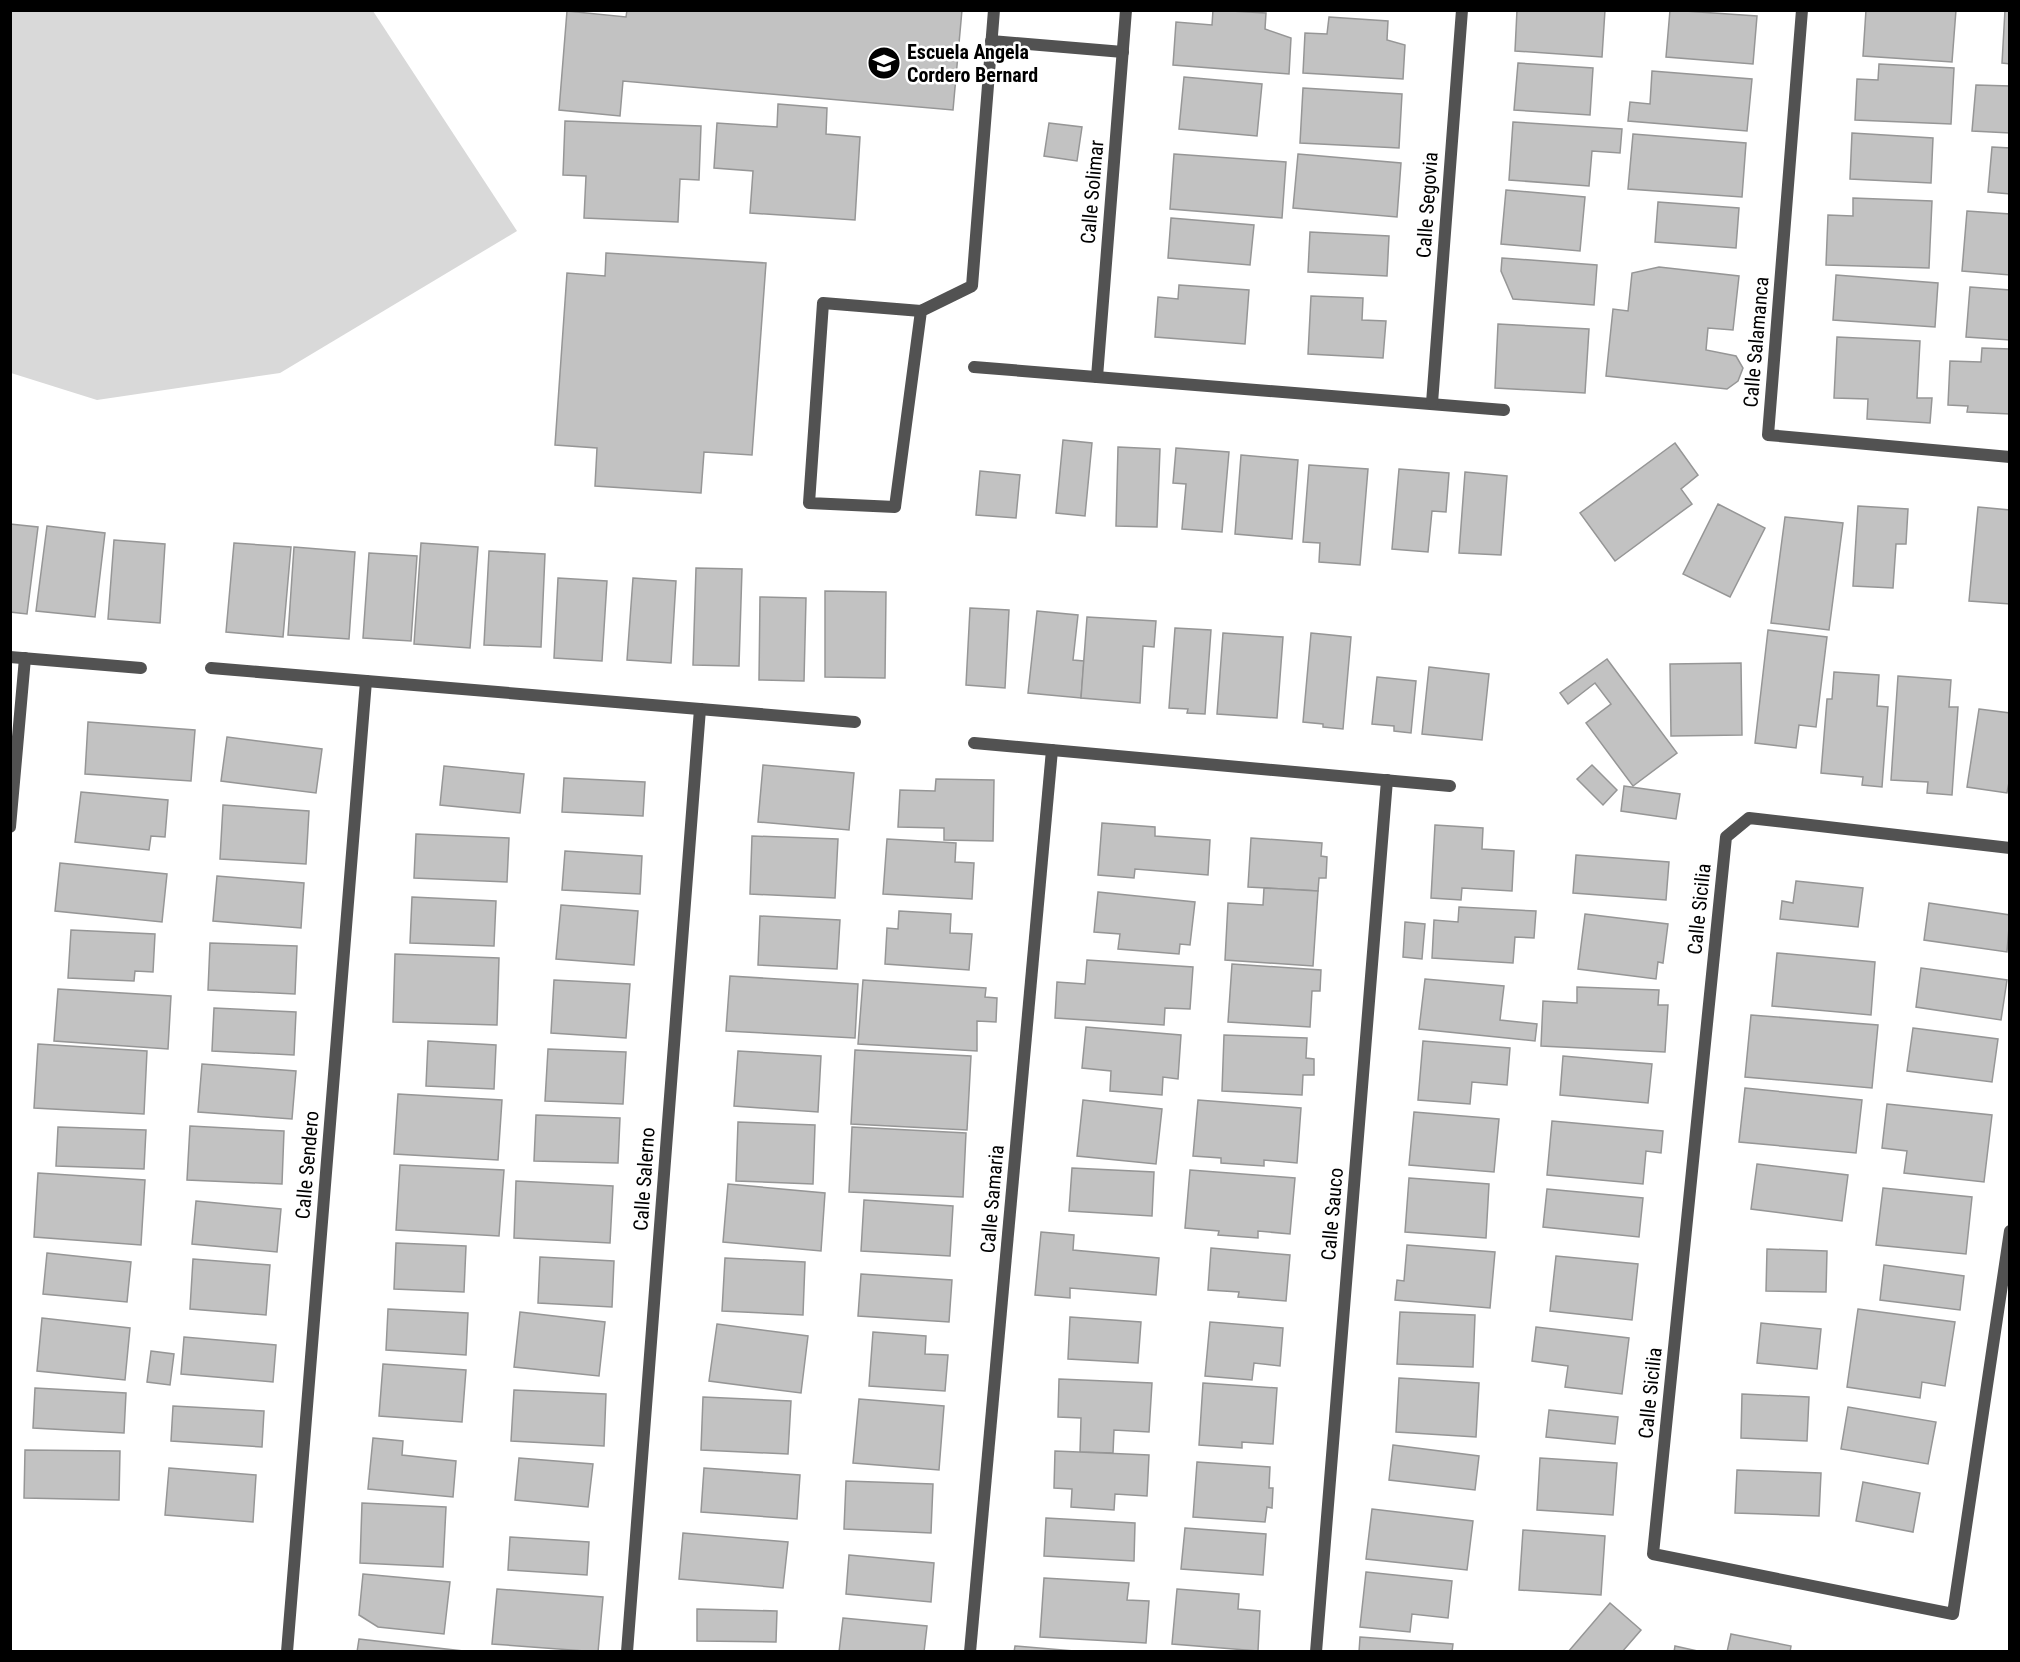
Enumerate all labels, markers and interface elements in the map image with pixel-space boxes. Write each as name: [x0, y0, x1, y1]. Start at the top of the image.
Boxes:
place label: Escuela Angela Cordero Bernard: [907, 40, 1038, 87]
school or university icon: Escuela Angela Cordero Bernard: [866, 45, 902, 81]
street label: Calle Solimar: [1075, 139, 1109, 245]
street label: Calle Segovia: [1411, 151, 1443, 259]
street label: Calle Salamanca: [1738, 276, 1774, 408]
street label: Calle Sicilia: [1682, 862, 1716, 956]
street label: Calle Sendero: [290, 1110, 324, 1220]
street label: Calle Salerno: [628, 1126, 660, 1232]
street label: Calle Samaria: [975, 1144, 1009, 1254]
street label: Calle Sauco: [1316, 1167, 1348, 1261]
street label: Calle Sicilia: [1633, 1346, 1667, 1440]

